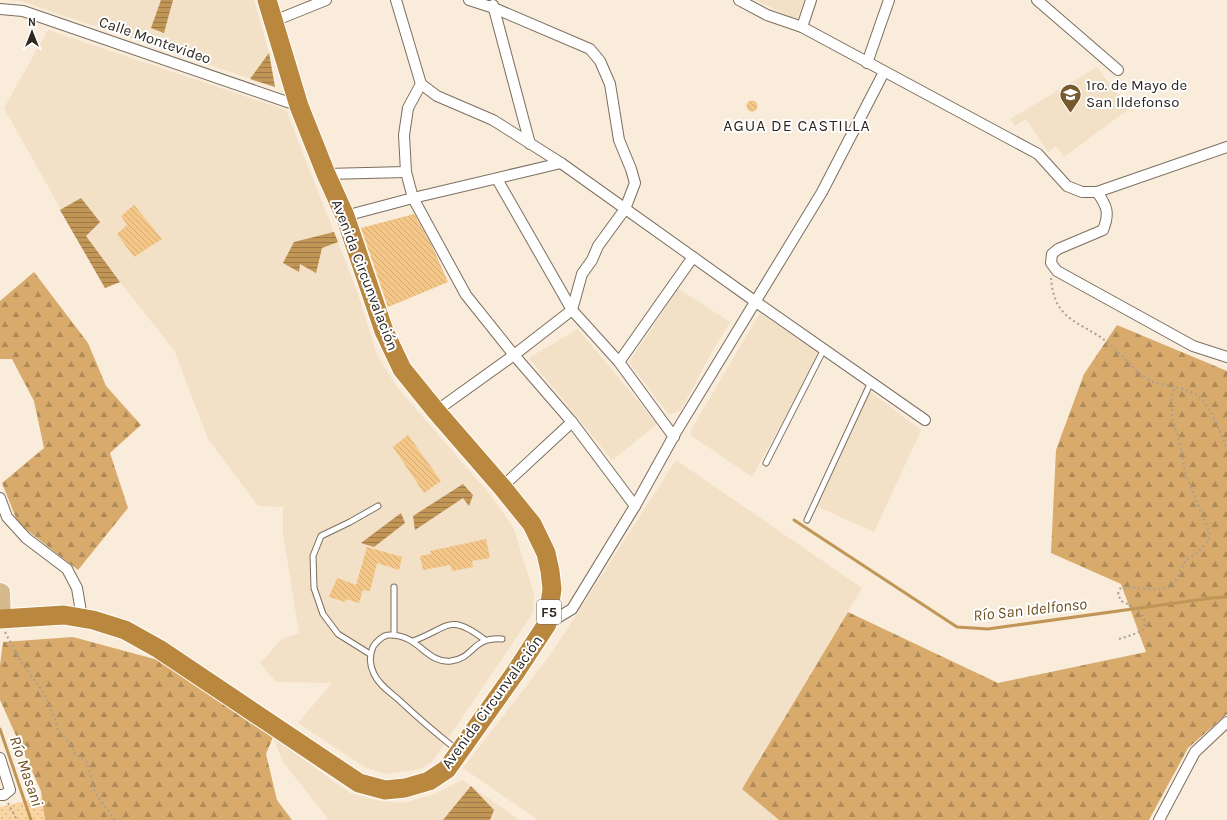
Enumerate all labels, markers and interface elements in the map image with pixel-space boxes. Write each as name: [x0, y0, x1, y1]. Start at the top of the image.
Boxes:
north arrow: [12, 12, 52, 52]
street label: Calle Montevideo: [97, 12, 213, 68]
text: N: [28, 16, 36, 29]
place label: 1ro. de Mayo de San Ildefonso: [1086, 76, 1187, 111]
school or university icon: 1ro. de Mayo de San Ildefonso: [1058, 81, 1084, 114]
district label: AGUA DE CASTILLA: [723, 116, 871, 135]
street label: Avenida Circunvalación: [328, 197, 402, 353]
water label: Río San Idelfonso: [972, 594, 1088, 625]
road number: F5: [537, 600, 561, 624]
street label: Avenida Circunvalación: [438, 632, 546, 772]
water label: Río Masani: [6, 733, 47, 809]

